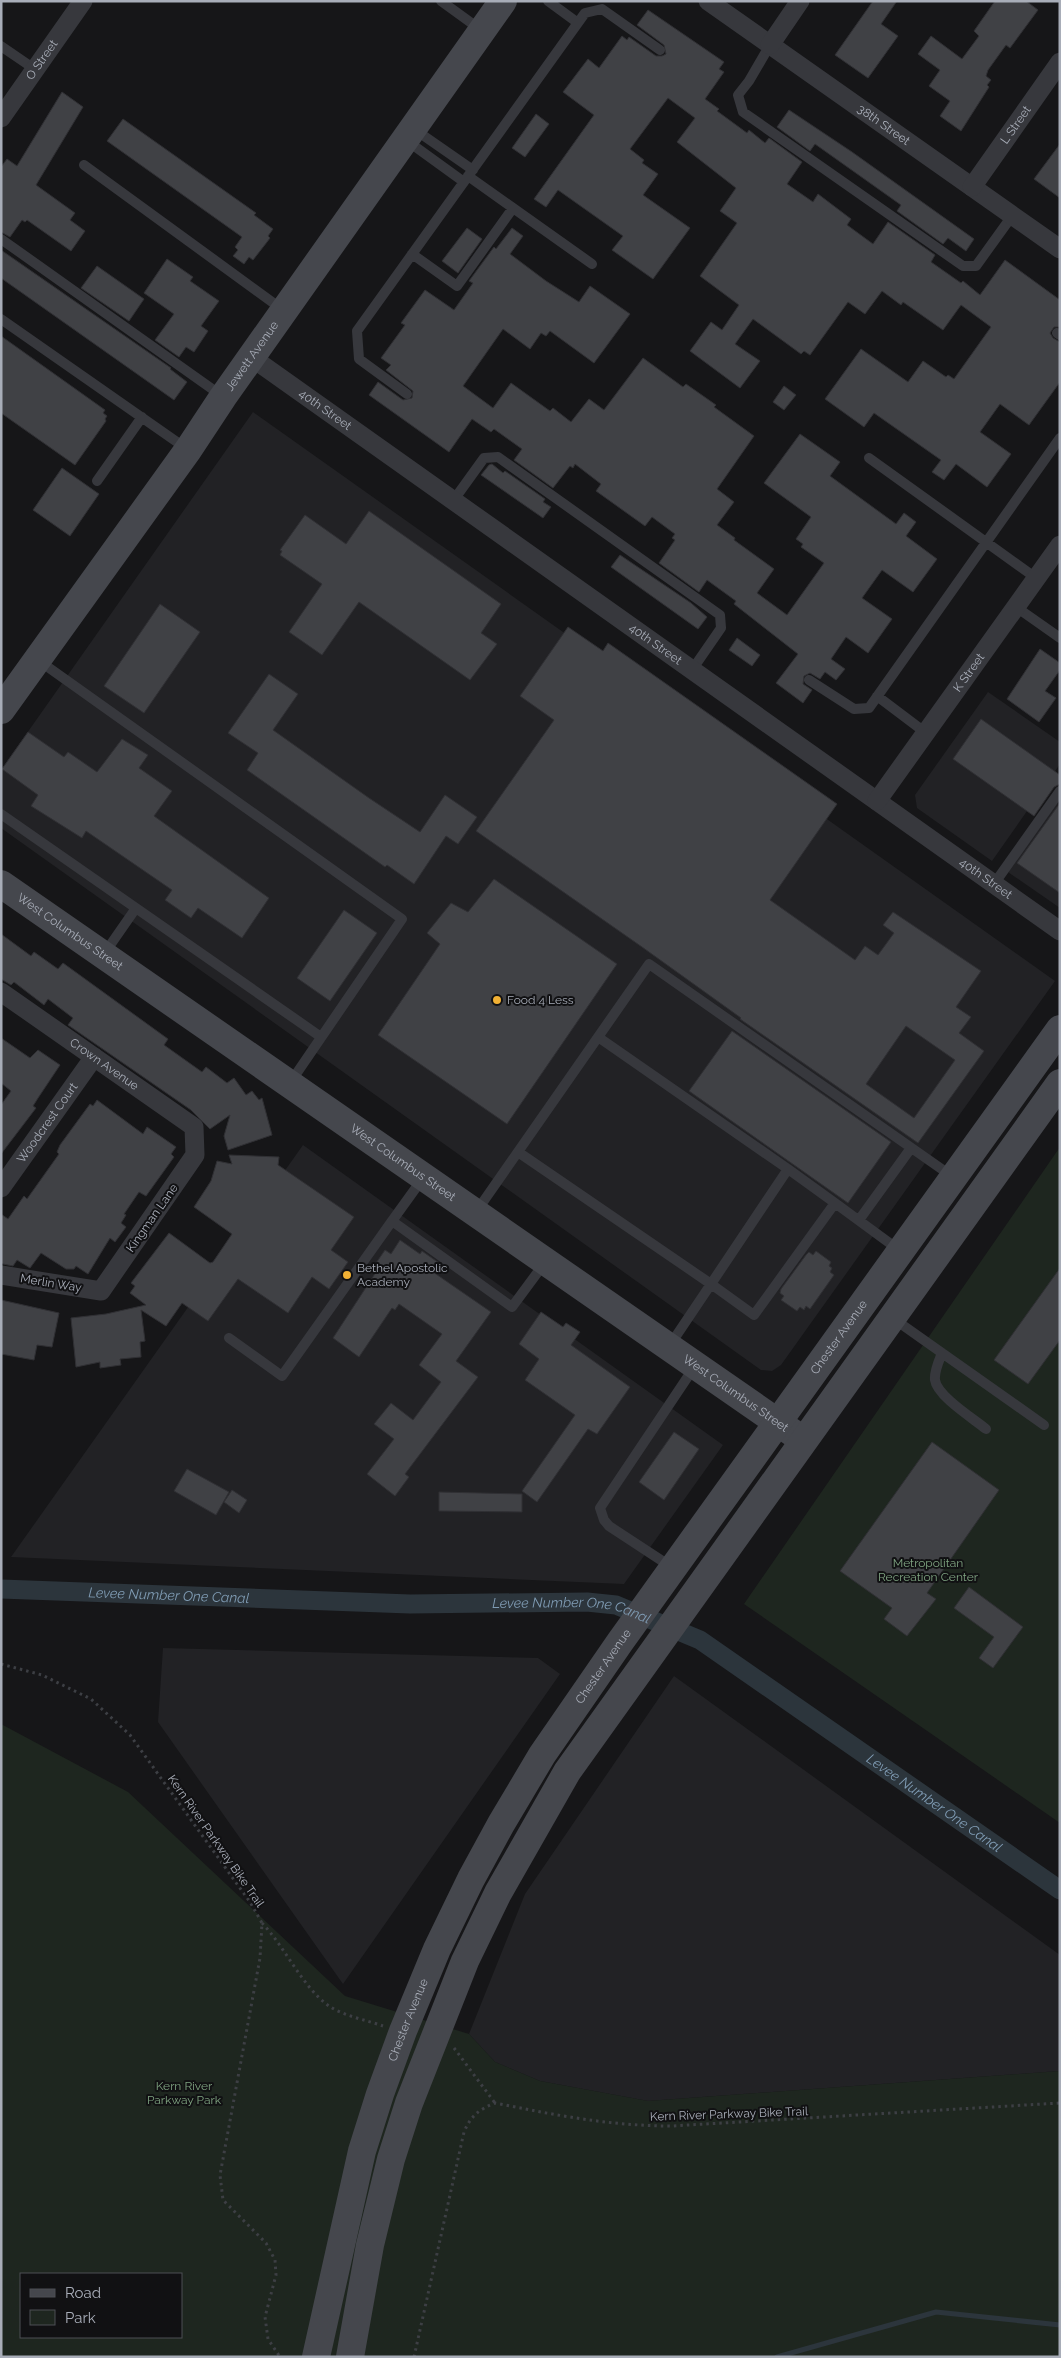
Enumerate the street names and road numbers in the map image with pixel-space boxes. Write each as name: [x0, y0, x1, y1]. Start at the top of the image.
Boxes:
street label: O Street: [23, 37, 61, 82]
street label: 38th Street: [855, 102, 913, 148]
street label: L Street: [998, 103, 1034, 146]
street label: Jewett Avenue: [223, 318, 281, 394]
street label: 40th Street: [296, 386, 354, 433]
street label: 40th Street: [626, 621, 685, 667]
street label: K Street: [950, 651, 987, 694]
street label: 40th Street: [957, 855, 1015, 902]
street label: West Columbus Street: [15, 890, 125, 973]
street label: Crown Avenue: [67, 1035, 141, 1093]
street label: Woodcrest Court: [14, 1080, 80, 1165]
street label: West Columbus Street: [347, 1121, 458, 1204]
street label: Kingman Lane: [123, 1181, 181, 1255]
street label: Merlin Way: [19, 1271, 83, 1295]
street label: Chester Avenue: [808, 1297, 870, 1377]
street label: West Columbus Street: [680, 1352, 791, 1435]
street label: Chester Avenue: [572, 1626, 634, 1707]
street label: Kern River Parkway Bike Trail: [165, 1772, 268, 1910]
street label: Chester Avenue: [386, 1977, 431, 2063]
street label: Kern River Parkway Bike Trail: [650, 2104, 809, 2124]

